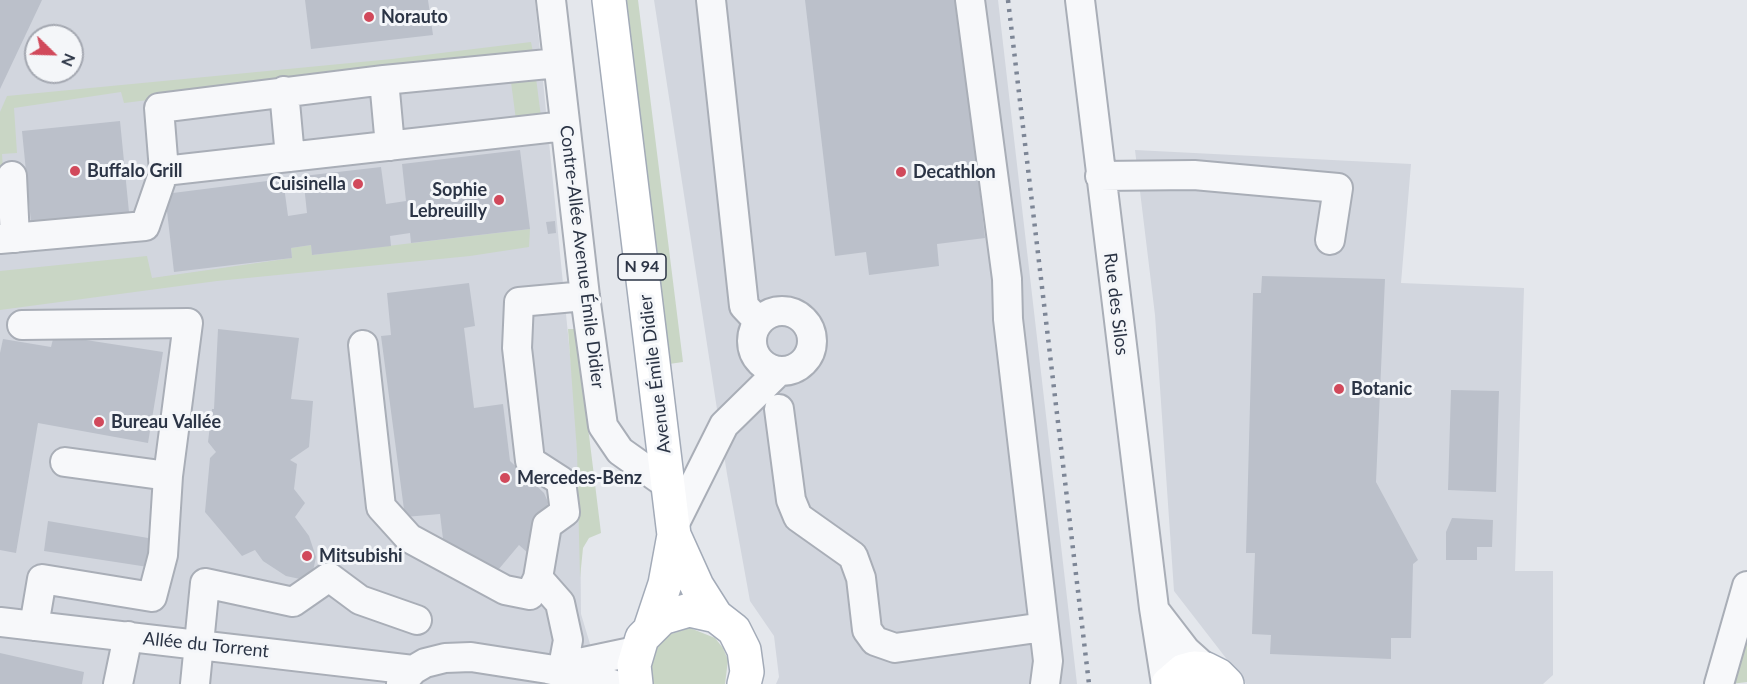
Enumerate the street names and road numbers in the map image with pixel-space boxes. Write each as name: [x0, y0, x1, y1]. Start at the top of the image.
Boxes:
street label: Contre-Allée Avenue Émile Didier: [555, 124, 609, 390]
street label: Rue des Silos: [1099, 251, 1133, 357]
road number: N 94: [618, 254, 666, 280]
street label: Avenue Émile Didier: [635, 293, 675, 455]
street label: Allée du Torrent: [142, 628, 270, 662]

